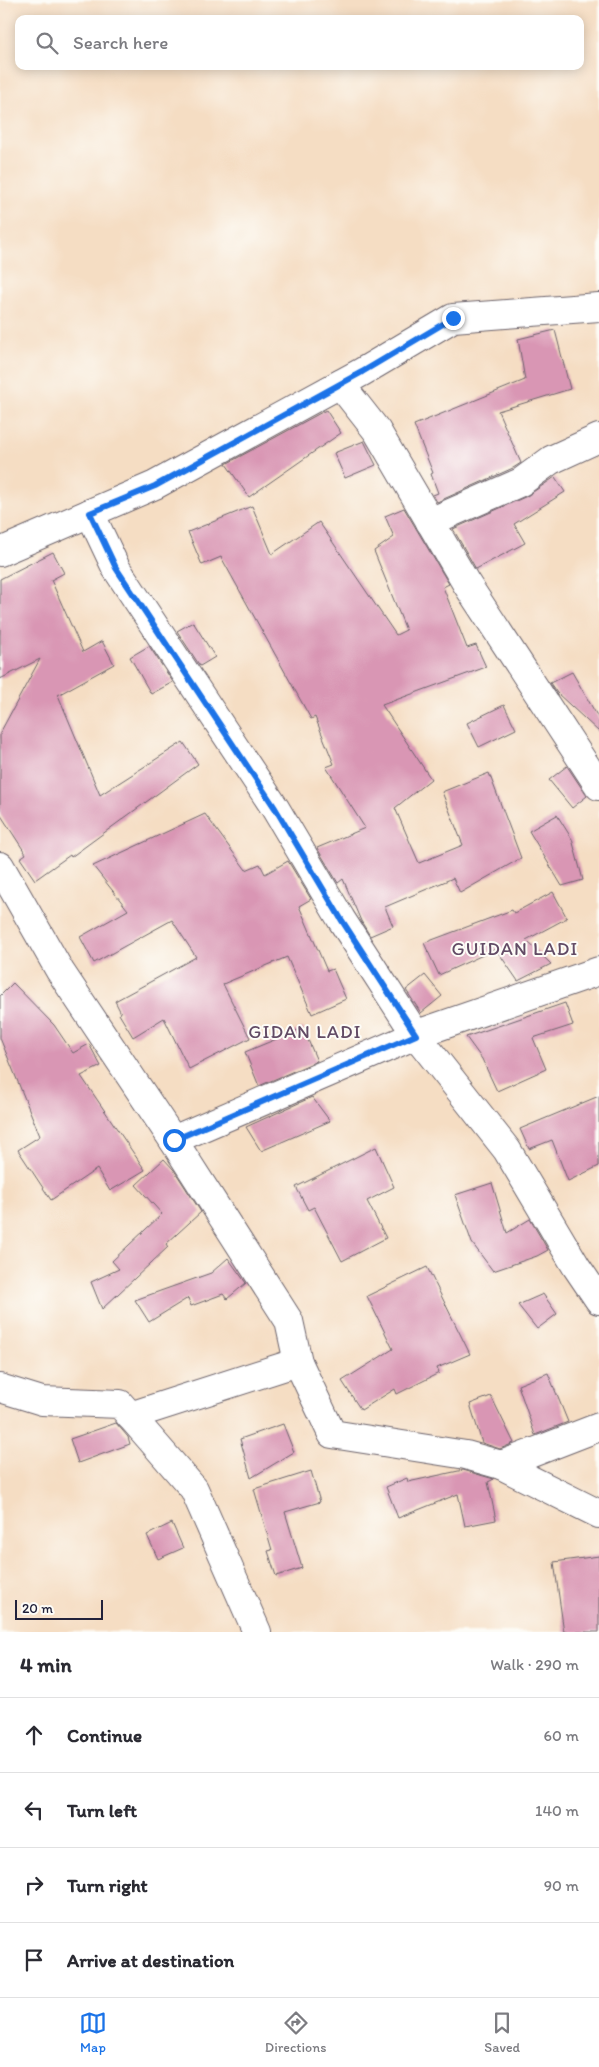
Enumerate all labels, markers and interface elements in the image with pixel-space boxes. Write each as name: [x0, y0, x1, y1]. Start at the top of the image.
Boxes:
search box: [15, 15, 584, 70]
icon: search: [33, 29, 61, 57]
text: Search here: [73, 31, 168, 54]
route end: [442, 307, 465, 330]
district label: GUIDAN LADI: [452, 937, 578, 960]
district label: GIDAN LADI: [248, 1020, 362, 1043]
route start: [163, 1129, 186, 1152]
scale bar: [15, 1597, 102, 1620]
text: 20 m: [22, 1600, 53, 1617]
text: 4 min: [20, 1652, 72, 1677]
text: Walk · 290 m: [490, 1655, 579, 1674]
icon: ahead: [20, 1721, 48, 1749]
text: Continue: [67, 1724, 142, 1747]
text: 60 m: [544, 1726, 579, 1745]
icon: left: [20, 1796, 48, 1824]
text: Turn left: [67, 1799, 137, 1822]
text: 140 m: [535, 1801, 579, 1820]
icon: right: [20, 1871, 48, 1899]
text: Turn right: [67, 1874, 148, 1897]
text: 90 m: [544, 1876, 579, 1895]
icon: arrive: [20, 1946, 48, 1974]
text: Arrive at destination: [67, 1949, 234, 1972]
tab: Map: [79, 2009, 107, 2056]
tab: Directions: [265, 2009, 326, 2056]
tab: Saved: [484, 2009, 520, 2056]

